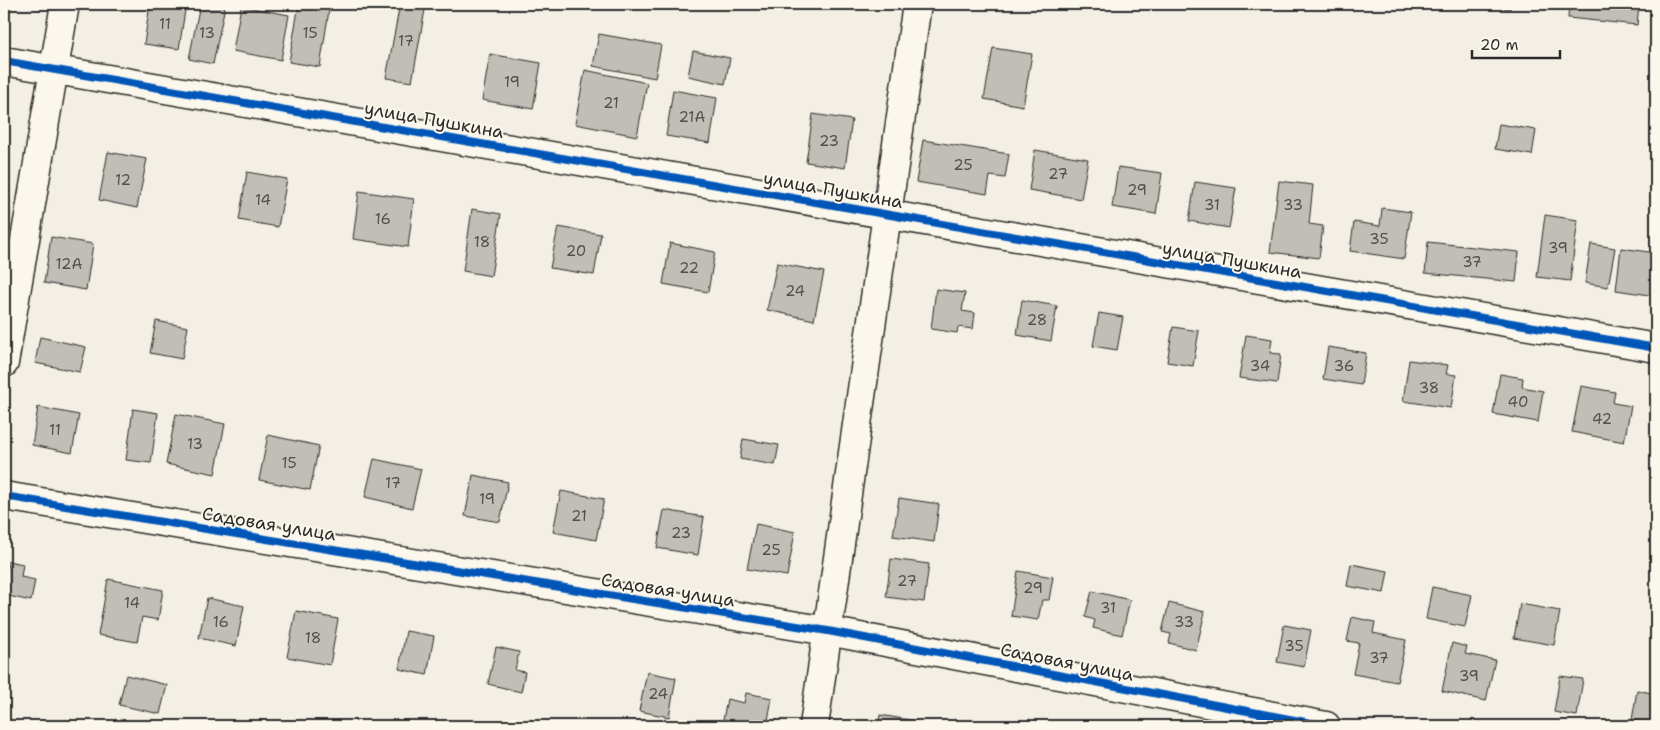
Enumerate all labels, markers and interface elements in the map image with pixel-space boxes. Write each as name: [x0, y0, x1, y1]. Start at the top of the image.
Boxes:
house number: 11: [159, 14, 171, 34]
house number: 13: [199, 23, 215, 43]
house number: 15: [302, 23, 318, 43]
scale bar: [1472, 28, 1560, 60]
house number: 17: [398, 31, 414, 51]
text: 20 m: [1480, 35, 1519, 55]
house number: 19: [504, 72, 520, 92]
house number: 21: [603, 93, 619, 113]
street label: улица Пушкина: [362, 96, 506, 144]
house number: 21А: [679, 107, 706, 127]
house number: 23: [819, 131, 839, 151]
house number: 25: [953, 155, 973, 175]
house number: 27: [1048, 164, 1068, 184]
street label: улица Пушкина: [761, 166, 905, 214]
house number: 12: [115, 170, 131, 190]
house number: 29: [1127, 180, 1147, 200]
house number: 14: [255, 190, 271, 210]
house number: 31: [1204, 195, 1220, 215]
house number: 33: [1283, 195, 1303, 215]
house number: 16: [375, 209, 391, 229]
house number: 35: [1369, 229, 1389, 249]
house number: 18: [474, 232, 490, 252]
street label: улица Пушкина: [1160, 236, 1304, 284]
house number: 39: [1548, 238, 1568, 258]
house number: 20: [566, 241, 586, 261]
house number: 37: [1462, 252, 1482, 272]
house number: 12А: [56, 254, 83, 274]
house number: 22: [679, 258, 699, 278]
house number: 24: [785, 281, 805, 301]
house number: 28: [1027, 310, 1047, 330]
house number: 34: [1250, 356, 1270, 376]
house number: 36: [1334, 356, 1354, 376]
house number: 38: [1419, 378, 1439, 398]
house number: 40: [1508, 392, 1528, 412]
house number: 42: [1592, 409, 1612, 429]
house number: 11: [49, 420, 61, 440]
house number: 13: [187, 434, 203, 454]
house number: 15: [281, 453, 297, 473]
house number: 17: [385, 473, 401, 493]
house number: 19: [479, 489, 495, 509]
street label: Садовая улица: [200, 502, 338, 546]
house number: 21: [571, 506, 587, 526]
house number: 23: [671, 523, 691, 543]
house number: 25: [761, 540, 781, 560]
street label: Садовая улица: [599, 568, 737, 612]
house number: 27: [897, 571, 917, 591]
house number: 29: [1023, 578, 1043, 598]
house number: 14: [124, 593, 140, 613]
house number: 31: [1100, 598, 1116, 618]
house number: 16: [213, 612, 229, 632]
house number: 33: [1174, 612, 1194, 632]
house number: 18: [305, 628, 321, 648]
house number: 35: [1284, 636, 1304, 656]
street label: Садовая улица: [998, 637, 1136, 687]
house number: 37: [1369, 648, 1389, 668]
house number: 39: [1459, 666, 1479, 686]
house number: 24: [648, 684, 668, 704]

